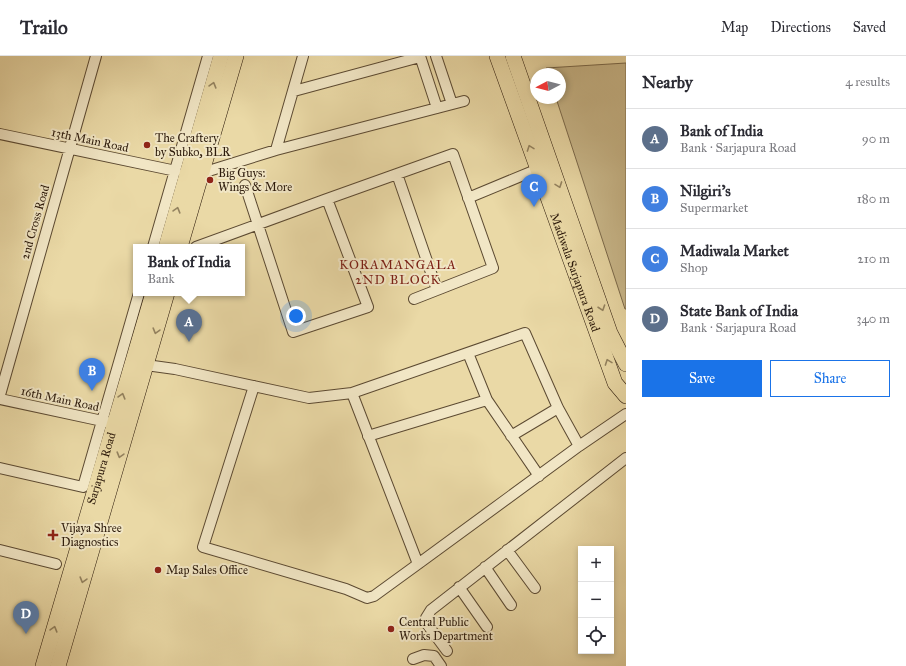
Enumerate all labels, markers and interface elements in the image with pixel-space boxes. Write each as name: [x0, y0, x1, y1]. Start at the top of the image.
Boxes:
text: Trailo: [20, 16, 68, 39]
text: Map: [721, 19, 748, 36]
text: Directions: [770, 19, 831, 36]
text: Saved: [853, 19, 886, 36]
north arrow: [530, 68, 566, 104]
text: Nearby: [642, 72, 693, 93]
text: 4 results: [845, 74, 890, 90]
one-way arrow: [208, 81, 217, 88]
text: Bank of India: [680, 122, 763, 140]
street label: 13th Main Road: [50, 125, 130, 155]
place label: The Craftery by Subko, BLR: [155, 131, 231, 159]
text: A: [651, 131, 659, 147]
text: 90 m: [862, 131, 890, 147]
marker: The Craftery by Subko, BLR: [142, 140, 152, 150]
text: Bank · Sarjapura Road: [680, 140, 796, 156]
one-way arrow: [527, 145, 535, 152]
place label: Big Guys: Wings & More: [218, 166, 292, 195]
pin: C: [521, 174, 547, 207]
marker: Big Guys: Wings & More: [205, 175, 215, 185]
one-way arrow: [554, 181, 562, 188]
text: Nilgiri's: [680, 182, 731, 200]
street label: 2nd Cross Road: [18, 183, 52, 261]
text: B: [651, 191, 659, 207]
text: 180 m: [857, 191, 890, 207]
text: Supermarket: [680, 200, 748, 216]
one-way arrow: [172, 206, 181, 213]
street label: Madiwala Sarjapura Road: [547, 211, 603, 334]
text: Madiwala Market: [680, 242, 789, 260]
popup: [133, 244, 245, 296]
text: C: [651, 251, 659, 267]
text: 210 m: [857, 251, 890, 267]
text: Bank of India: [147, 253, 231, 271]
district label: KORAMANGALA 2ND BLOCK: [339, 257, 457, 288]
text: Shop: [680, 260, 708, 276]
text: Bank: [147, 271, 175, 287]
text: State Bank of India: [680, 302, 798, 320]
one-way arrow: [597, 304, 605, 311]
your location: [286, 306, 306, 326]
pin: A: [176, 309, 202, 342]
text: D: [650, 311, 660, 327]
text: 340 m: [856, 311, 890, 327]
text: Bank · Sarjapura Road: [680, 320, 796, 336]
one-way arrow: [152, 327, 161, 334]
pin: B: [79, 358, 105, 391]
one-way arrow: [604, 359, 613, 366]
button: Save: [642, 360, 762, 397]
button: Share: [770, 360, 890, 397]
street label: 16th Main Road: [20, 384, 100, 414]
one-way arrow: [117, 393, 126, 400]
street label: Sarjapura Road: [84, 431, 119, 506]
one-way arrow: [116, 452, 125, 459]
place label: Vijaya Shree Diagnostics: [60, 521, 122, 550]
marker: Vijaya Shree Diagnostics: [48, 530, 58, 540]
map controls: [578, 546, 614, 654]
button: +: [578, 546, 614, 582]
place label: Map Sales Office: [166, 563, 248, 577]
marker: Map Sales Office: [153, 565, 163, 575]
one-way arrow: [79, 576, 88, 583]
button: −: [578, 582, 614, 618]
pin: D: [13, 601, 39, 634]
place label: Central Public Works Department: [399, 615, 494, 643]
button: locate: [578, 618, 614, 654]
marker: Central Public Works Department: [386, 624, 396, 634]
one-way arrow: [49, 625, 58, 632]

